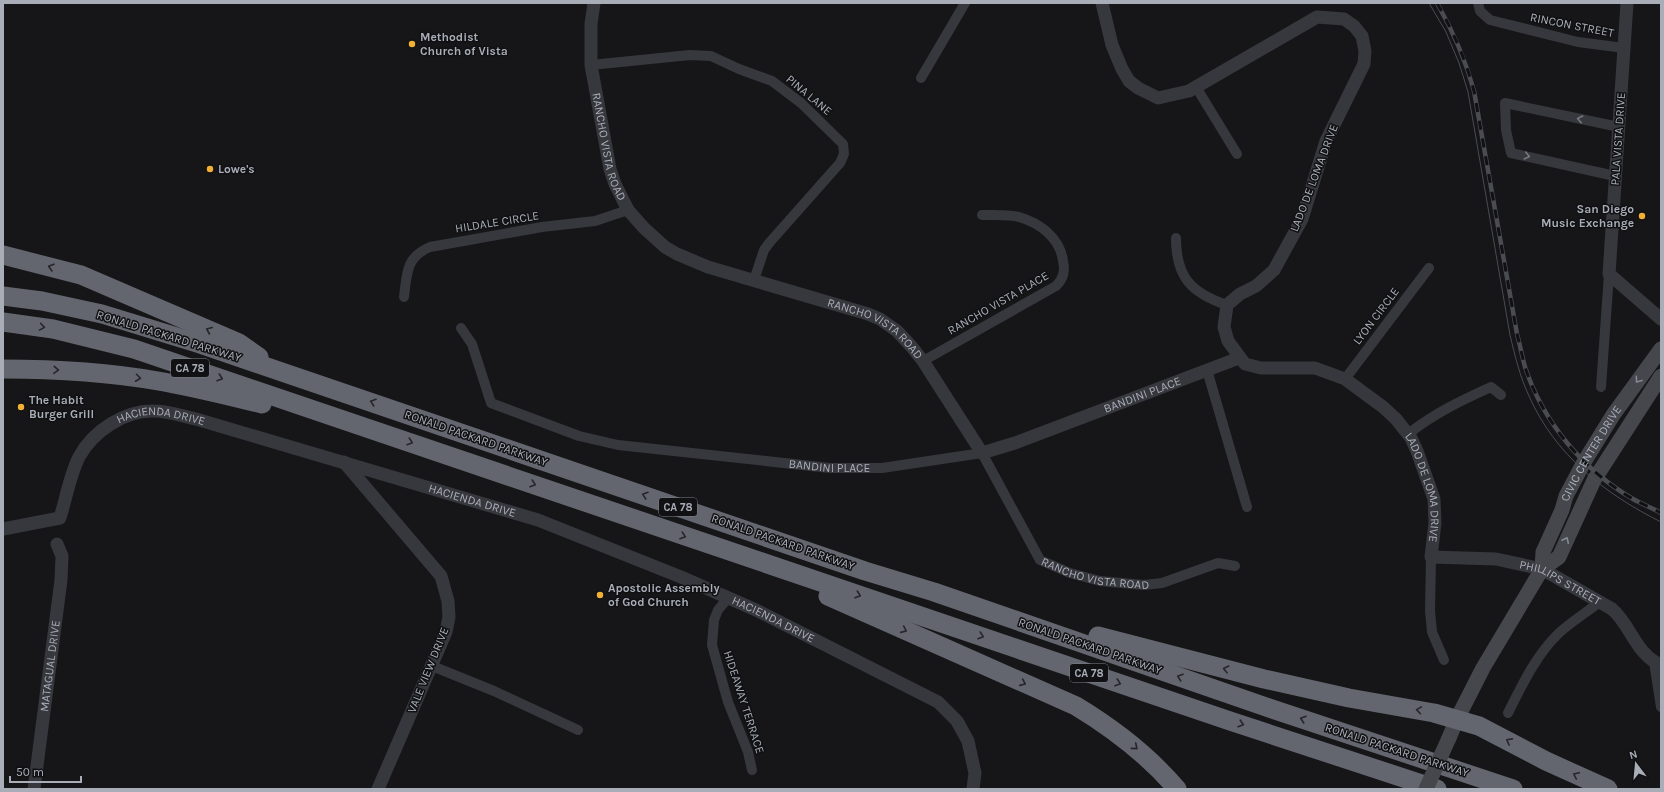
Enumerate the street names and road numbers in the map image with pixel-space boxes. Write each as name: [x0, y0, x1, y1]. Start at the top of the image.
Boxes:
street label: RINCON STREET: [1529, 10, 1615, 40]
street label: PINA LANE: [783, 72, 835, 118]
street label: RANCHO VISTA ROAD: [589, 92, 629, 203]
street label: PALA VISTA DRIVE: [1608, 92, 1628, 186]
street label: LADO DE LOMA DRIVE: [1287, 122, 1341, 234]
street label: HILDALE CIRCLE: [454, 208, 540, 236]
street label: RANCHO VISTA PLACE: [945, 268, 1051, 338]
street label: LYON CIRCLE: [1350, 285, 1402, 347]
street label: RANCHO VISTA ROAD: [826, 295, 926, 362]
street label: RONALD PACKARD PARKWAY: [95, 307, 243, 365]
road number: CA 78: [171, 359, 209, 377]
street label: BANDINI PLACE: [1102, 374, 1183, 416]
street label: CIVIC CENTER DRIVE: [1558, 403, 1624, 503]
street label: HACIENDA DRIVE: [114, 404, 207, 428]
street label: RONALD PACKARD PARKWAY: [403, 407, 550, 469]
street label: LADO DE LOMA DRIVE: [1402, 429, 1442, 543]
street label: BANDINI PLACE: [788, 457, 870, 475]
street label: HACIENDA DRIVE: [427, 481, 518, 520]
road number: CA 78: [659, 498, 697, 516]
street label: RONALD PACKARD PARKWAY: [710, 511, 857, 573]
street label: RANCHO VISTA ROAD: [1039, 554, 1150, 592]
street label: PHILLIPS STREET: [1518, 557, 1603, 608]
street label: HACIENDA DRIVE: [730, 593, 817, 645]
street label: RONALD PACKARD PARKWAY: [1017, 615, 1164, 677]
street label: MATAGUAL DRIVE: [37, 619, 63, 713]
street label: VALE VIEW DRIVE: [404, 625, 452, 715]
street label: HIDEAWAY TERRACE: [721, 649, 767, 755]
road number: CA 78: [1070, 664, 1108, 682]
street label: RONALD PACKARD PARKWAY: [1323, 720, 1471, 780]

